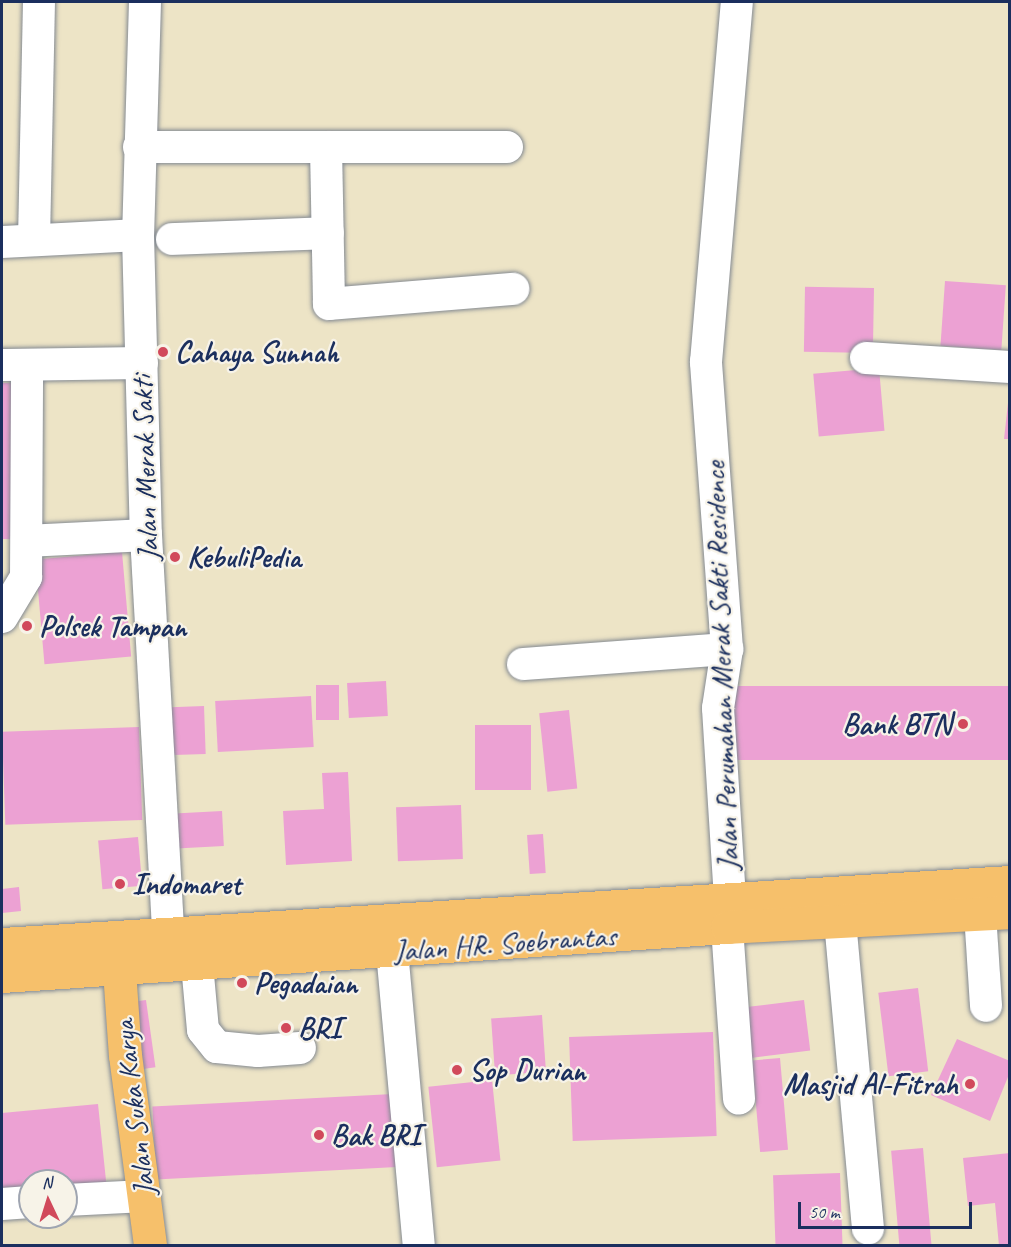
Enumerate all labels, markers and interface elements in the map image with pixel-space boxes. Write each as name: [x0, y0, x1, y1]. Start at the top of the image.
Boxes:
place label: Cahaya Sunnah: [175, 334, 338, 370]
marker: Cahaya Sunnah: [156, 345, 170, 359]
street label: Jalan Merak Sakti: [124, 374, 166, 562]
street label: Jalan Perumahan Merak Sakti Residence: [696, 459, 746, 873]
place label: KebuliPedia: [187, 539, 301, 575]
marker: KebuliPedia: [168, 550, 182, 564]
place label: Polsek Tampan: [39, 608, 186, 644]
marker: Polsek Tampan: [20, 619, 34, 633]
place label: Bank BTN: [844, 706, 951, 742]
marker: Bank BTN: [956, 717, 970, 731]
place label: Indomaret: [132, 866, 241, 902]
marker: Indomaret: [113, 877, 127, 891]
street label: Jalan HR. Soebrantas: [393, 917, 617, 969]
place label: Pegadaian: [254, 965, 357, 1001]
marker: Pegadaian: [235, 976, 249, 990]
place label: BRI: [298, 1010, 341, 1046]
street label: Jalan Suka Karya: [105, 1019, 163, 1197]
marker: BRI: [279, 1021, 293, 1035]
place label: Sop Durian: [469, 1052, 585, 1088]
marker: Sop Durian: [450, 1063, 464, 1077]
place label: Masjid Al-Fitrah: [783, 1066, 958, 1102]
marker: Masjid Al-Fitrah: [963, 1077, 977, 1091]
place label: Bak BRI: [331, 1117, 421, 1153]
marker: Bak BRI: [312, 1128, 326, 1142]
north arrow: [18, 1169, 78, 1229]
text: N: [41, 1173, 53, 1193]
scale bar: [801, 1190, 975, 1228]
text: 50 m: [809, 1201, 840, 1223]

